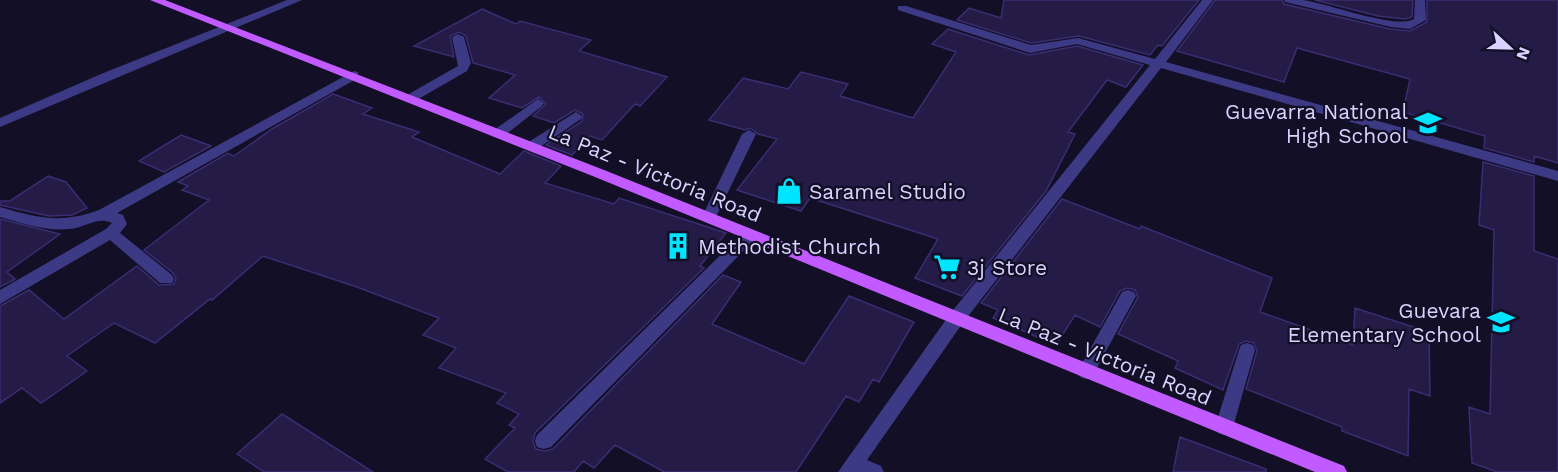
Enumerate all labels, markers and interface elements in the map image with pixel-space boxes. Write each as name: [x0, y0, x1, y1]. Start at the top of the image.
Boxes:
north arrow: [1480, 18, 1540, 78]
text: N: [1512, 44, 1534, 62]
place label: Guevarra National High School: [1225, 99, 1409, 148]
school or university icon: Guevarra National High School: [1413, 108, 1443, 138]
street label: La Paz - Victoria Road: [545, 119, 765, 227]
shop icon: Saramel Studio: [774, 176, 804, 206]
place label: Saramel Studio: [809, 179, 966, 204]
building icon: Methodist Church: [663, 231, 693, 261]
place label: Methodist Church: [698, 234, 881, 259]
supermarket icon: 3j Store: [932, 252, 962, 282]
place label: 3j Store: [967, 255, 1047, 280]
place label: Guevara Elementary School: [1288, 298, 1482, 347]
street label: La Paz - Victoria Road: [995, 302, 1215, 410]
school or university icon: Guevara Elementary School: [1486, 307, 1516, 337]

